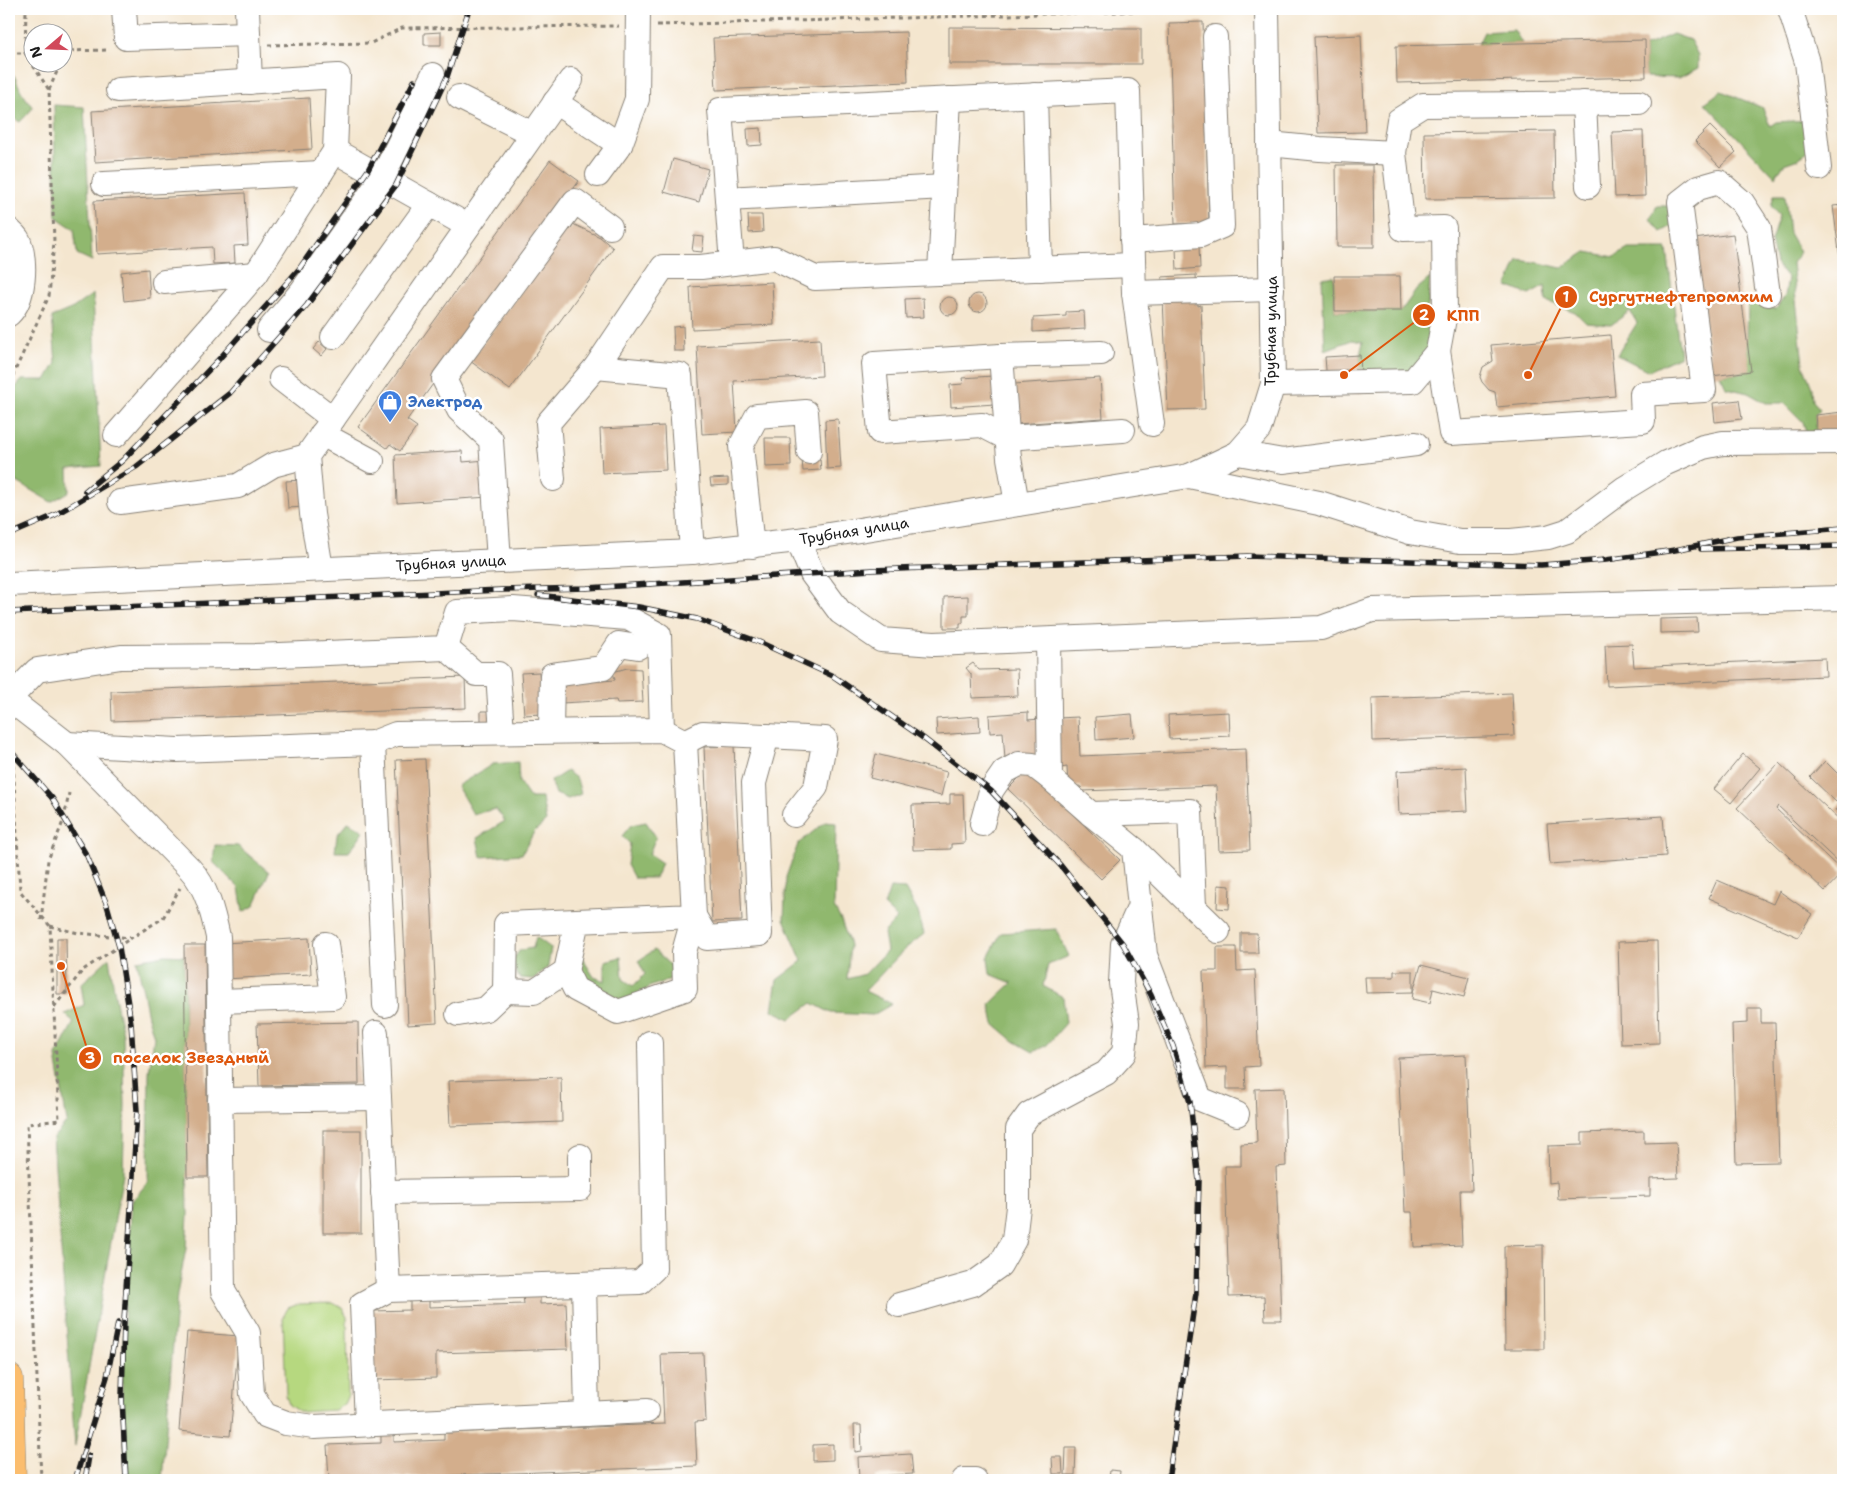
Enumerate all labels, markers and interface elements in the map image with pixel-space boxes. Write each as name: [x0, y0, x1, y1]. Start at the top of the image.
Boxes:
north arrow: [22, 22, 72, 72]
text: N: [25, 44, 46, 60]
street label: Трубная улица: [1260, 275, 1282, 386]
callout: Сургутнефтепромхим: [1554, 281, 1783, 312]
text: Сургутнефтепромхим: [1589, 286, 1774, 307]
text: 1: [1563, 287, 1570, 307]
callout: КПП: [1412, 300, 1490, 331]
text: 2: [1419, 305, 1430, 325]
text: КПП: [1447, 305, 1479, 326]
shop icon: Электрод: [377, 389, 403, 423]
place label: Электрод: [408, 392, 483, 412]
street label: Трубная улица: [798, 512, 911, 550]
street label: Трубная улица: [395, 550, 507, 576]
callout: поселок Звездный: [78, 1042, 279, 1073]
text: поселок Звездный: [113, 1047, 269, 1068]
text: 3: [85, 1048, 95, 1068]

